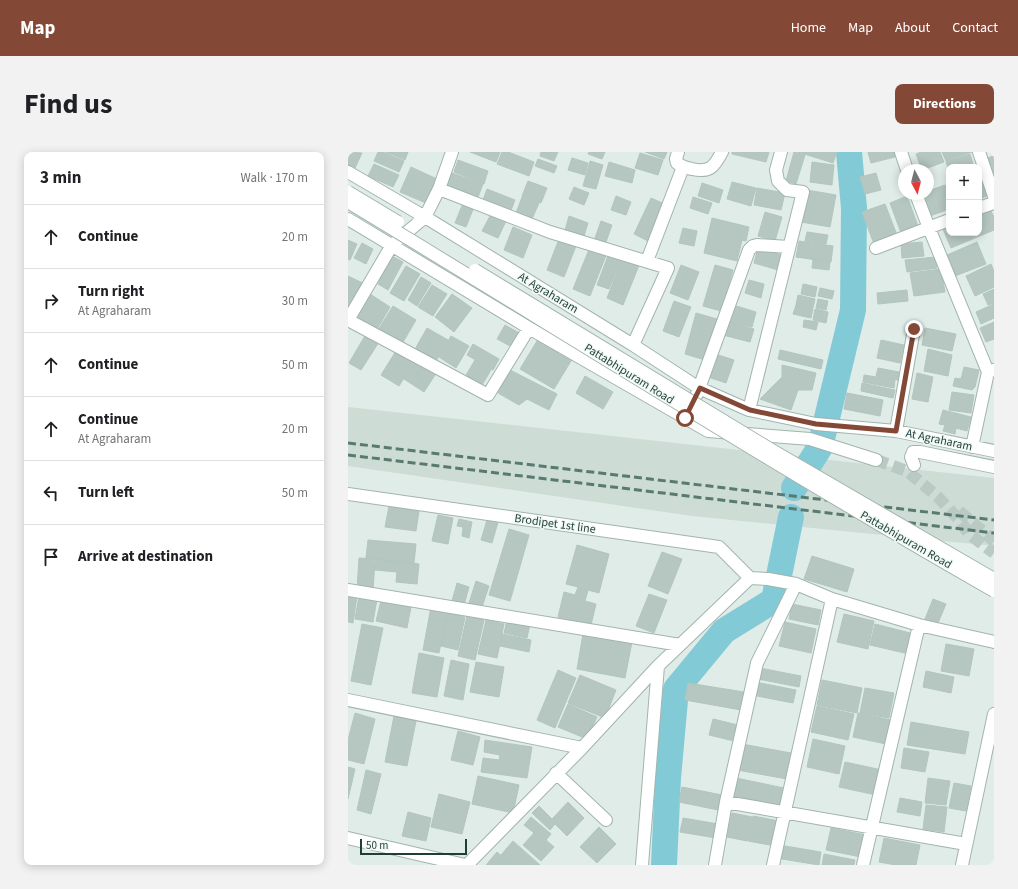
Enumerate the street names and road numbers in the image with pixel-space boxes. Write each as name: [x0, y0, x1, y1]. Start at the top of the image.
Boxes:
street label: At Agraharam: [515, 268, 581, 318]
street label: Pattabhipuram Road: [581, 339, 677, 409]
street label: At Agraharam: [904, 425, 974, 455]
street label: Pattabhipuram Road: [857, 507, 955, 573]
street label: Brodipet 1st line: [513, 510, 597, 538]

